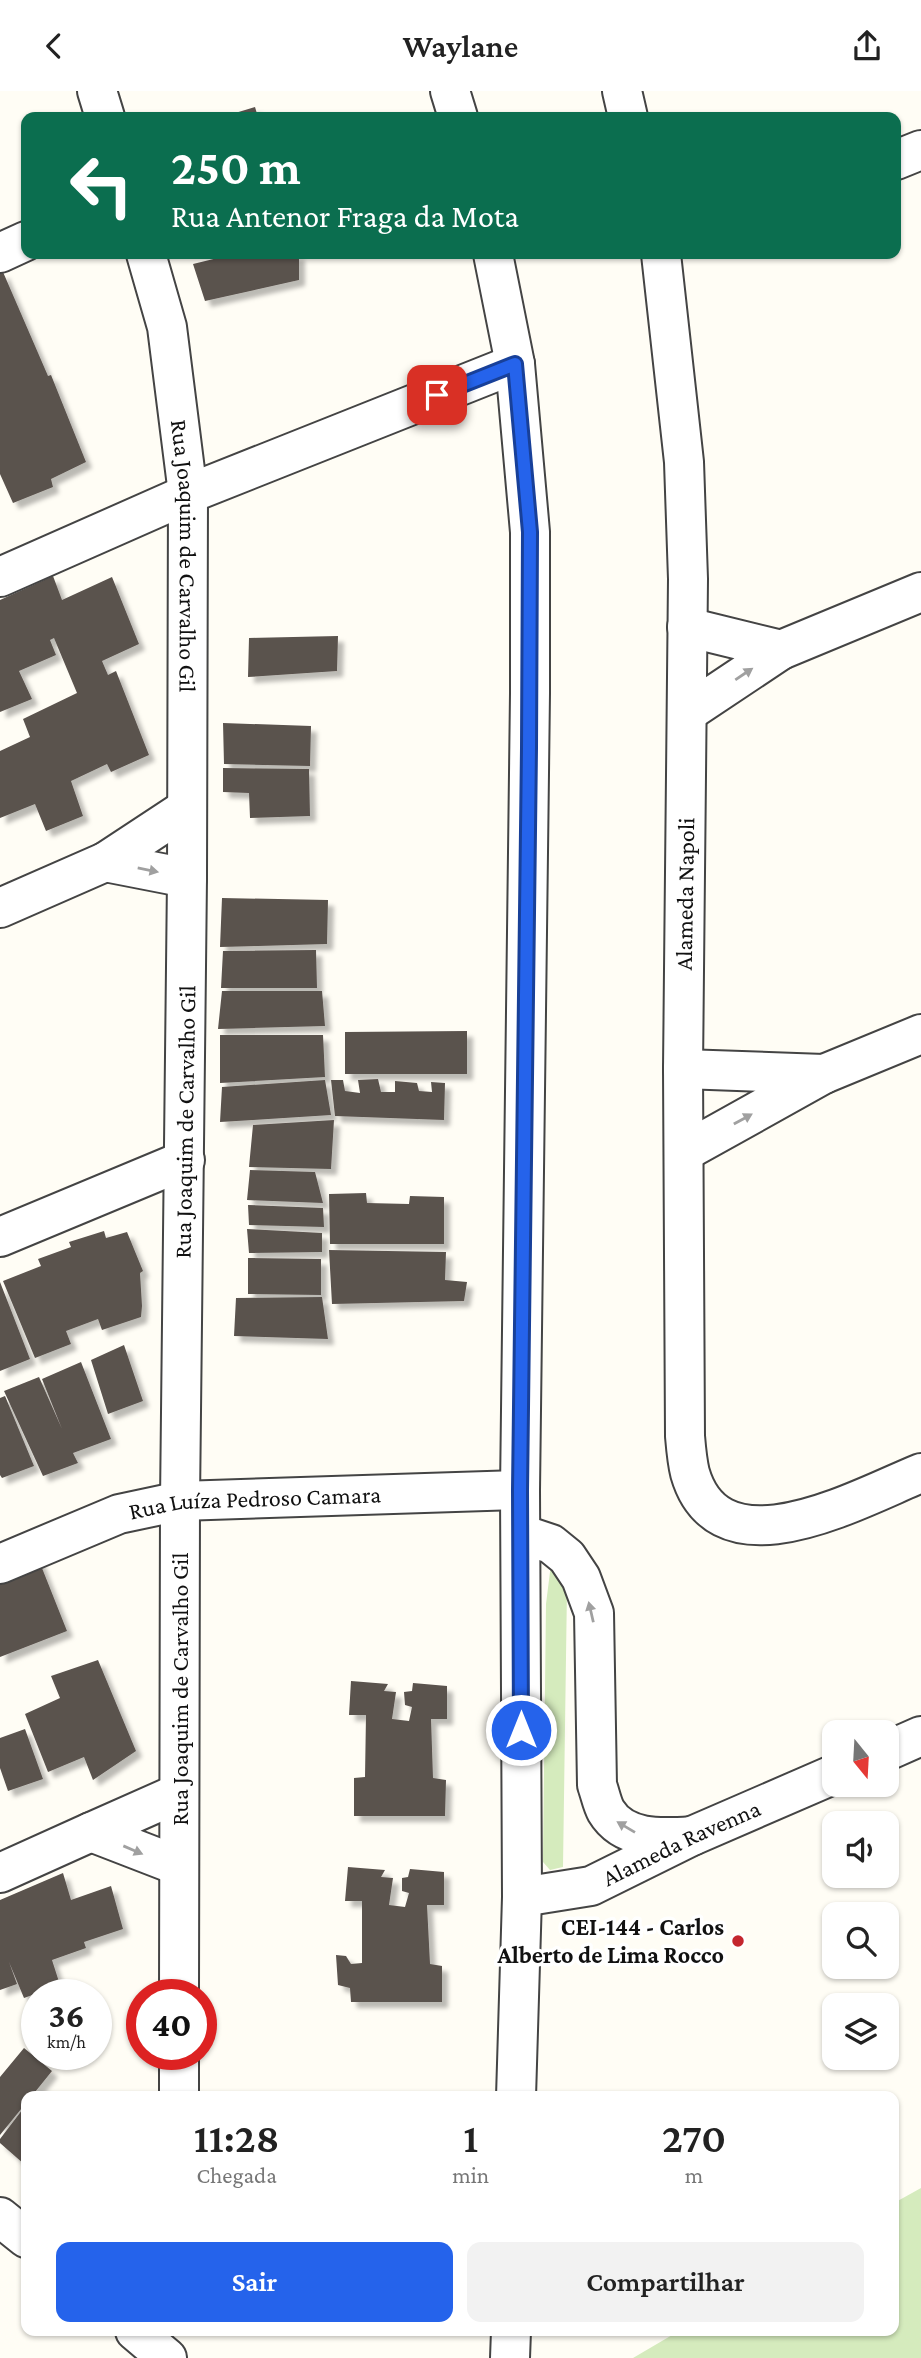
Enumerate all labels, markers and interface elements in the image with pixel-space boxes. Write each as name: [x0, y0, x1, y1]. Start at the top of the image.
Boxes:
icon: back: [35, 27, 73, 65]
icon: share: [848, 27, 886, 65]
text: Waylane: [403, 28, 518, 64]
icon: left: [56, 140, 147, 231]
text: 250 m: [171, 140, 301, 195]
text: Rua Antenor Fraga da Mota: [171, 198, 519, 234]
pin: [407, 365, 467, 425]
icon: arrive: [418, 376, 456, 414]
street label: Rua Joaquim de Carvalho Gil: [166, 418, 202, 692]
one-way arrow: [735, 668, 754, 681]
street label: Alameda Napoli: [670, 817, 699, 971]
one-way arrow: [137, 865, 159, 876]
street label: Rua Joaquim de Carvalho Gil: [169, 985, 200, 1259]
one-way arrow: [734, 1113, 753, 1125]
street label: Rua Luíza Pedroso Camara: [126, 1481, 381, 1525]
street label: Rua Joaquim de Carvalho Gil: [166, 1552, 193, 1826]
one-way arrow: [586, 1600, 597, 1622]
position arrow: [484, 1693, 558, 1767]
north arrow: [822, 1720, 900, 1797]
map controls: [822, 1720, 899, 2070]
street label: Alameda Ravenna: [598, 1794, 764, 1891]
button: sound: [822, 1811, 899, 1888]
one-way arrow: [616, 1821, 636, 1834]
one-way arrow: [123, 1844, 144, 1855]
button: search: [822, 1902, 899, 1979]
place label: CEI-144 - Carlos Alberto de Lima Rocco: [497, 1913, 724, 1968]
marker: CEI-144 - Carlos Alberto de Lima Rocco: [730, 1933, 746, 1949]
speed limit sign: 40: [126, 1979, 217, 2070]
button: layers: [822, 1993, 899, 2070]
text: 36: [48, 1996, 85, 2035]
text: km/h: [47, 2032, 86, 2052]
text: 11:28: [194, 2114, 279, 2161]
text: 1: [463, 2114, 478, 2161]
text: 270: [662, 2114, 726, 2161]
text: Chegada: [196, 2162, 277, 2188]
text: min: [452, 2162, 489, 2188]
text: m: [685, 2162, 703, 2188]
button: Sair: [56, 2242, 453, 2322]
button: Compartilhar: [467, 2242, 864, 2322]

